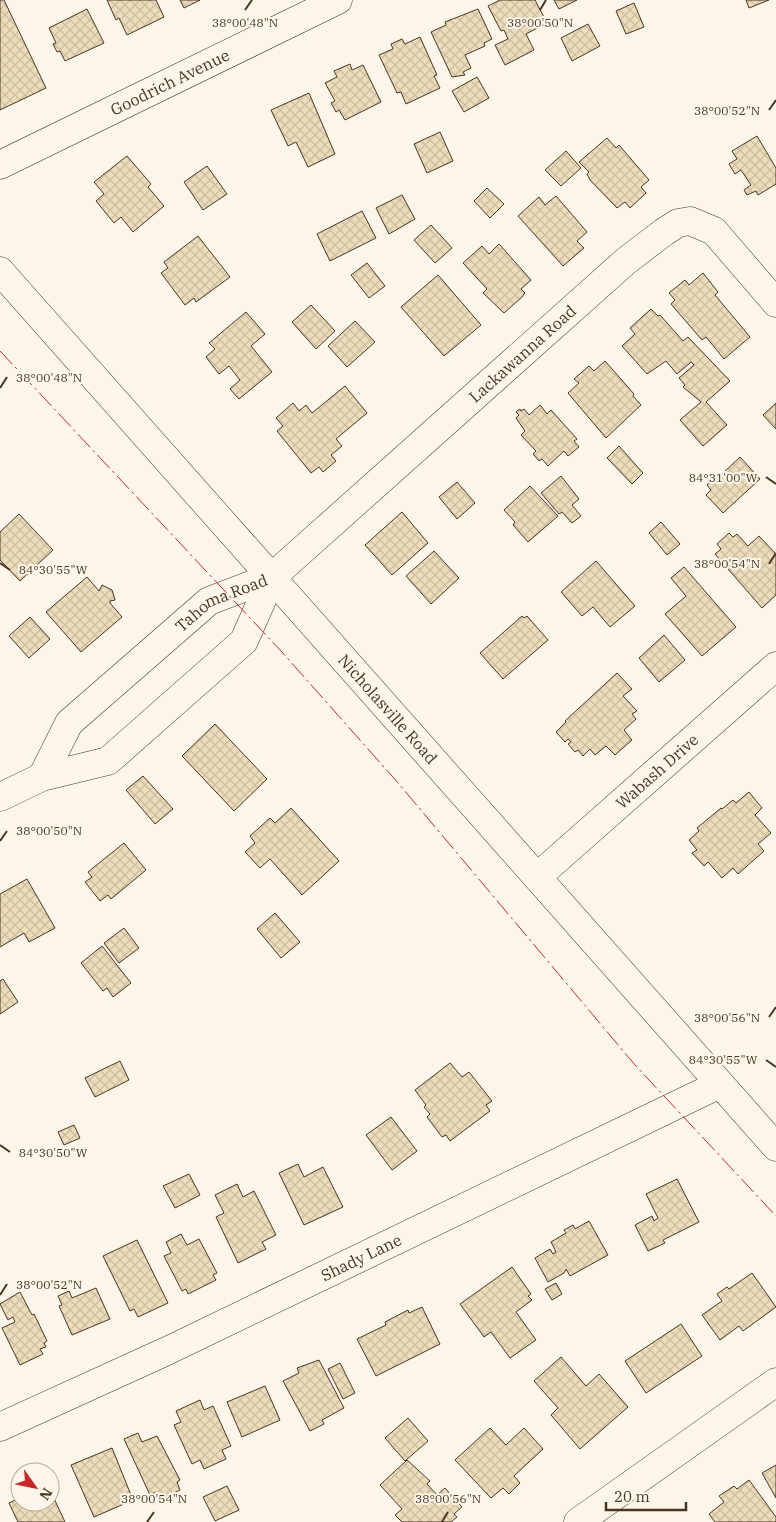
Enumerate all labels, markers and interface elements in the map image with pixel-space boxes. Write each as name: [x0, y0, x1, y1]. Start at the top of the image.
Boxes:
text: 38°00'48"N: [212, 15, 278, 30]
text: 38°00'50"N: [507, 15, 573, 30]
street label: Goodrich Avenue: [107, 45, 233, 120]
text: 38°00'52"N: [694, 103, 760, 118]
street label: Lackawanna Road: [465, 300, 580, 407]
text: 38°00'48"N: [16, 370, 82, 385]
text: 84°31'00"W: [689, 470, 758, 485]
text: 38°00'54"N: [694, 556, 760, 571]
text: 84°30'55"W: [19, 562, 88, 577]
street label: Tahoma Road: [171, 570, 270, 636]
street label: Nicholasville Road: [334, 650, 442, 768]
street label: Wabash Drive: [612, 729, 702, 813]
text: 38°00'50"N: [16, 823, 82, 838]
text: 38°00'56"N: [694, 1010, 760, 1025]
text: 84°30'55"W: [689, 1052, 758, 1067]
text: 84°30'50"W: [19, 1145, 88, 1160]
street label: Shady Lane: [317, 1229, 405, 1285]
text: 38°00'52"N: [16, 1277, 82, 1292]
north arrow: [10, 1462, 60, 1512]
scale bar: [606, 1480, 686, 1512]
text: N: [35, 1485, 56, 1504]
text: 20 m: [614, 1487, 650, 1506]
text: 38°00'54"N: [121, 1491, 187, 1506]
text: 38°00'56"N: [415, 1491, 481, 1506]

